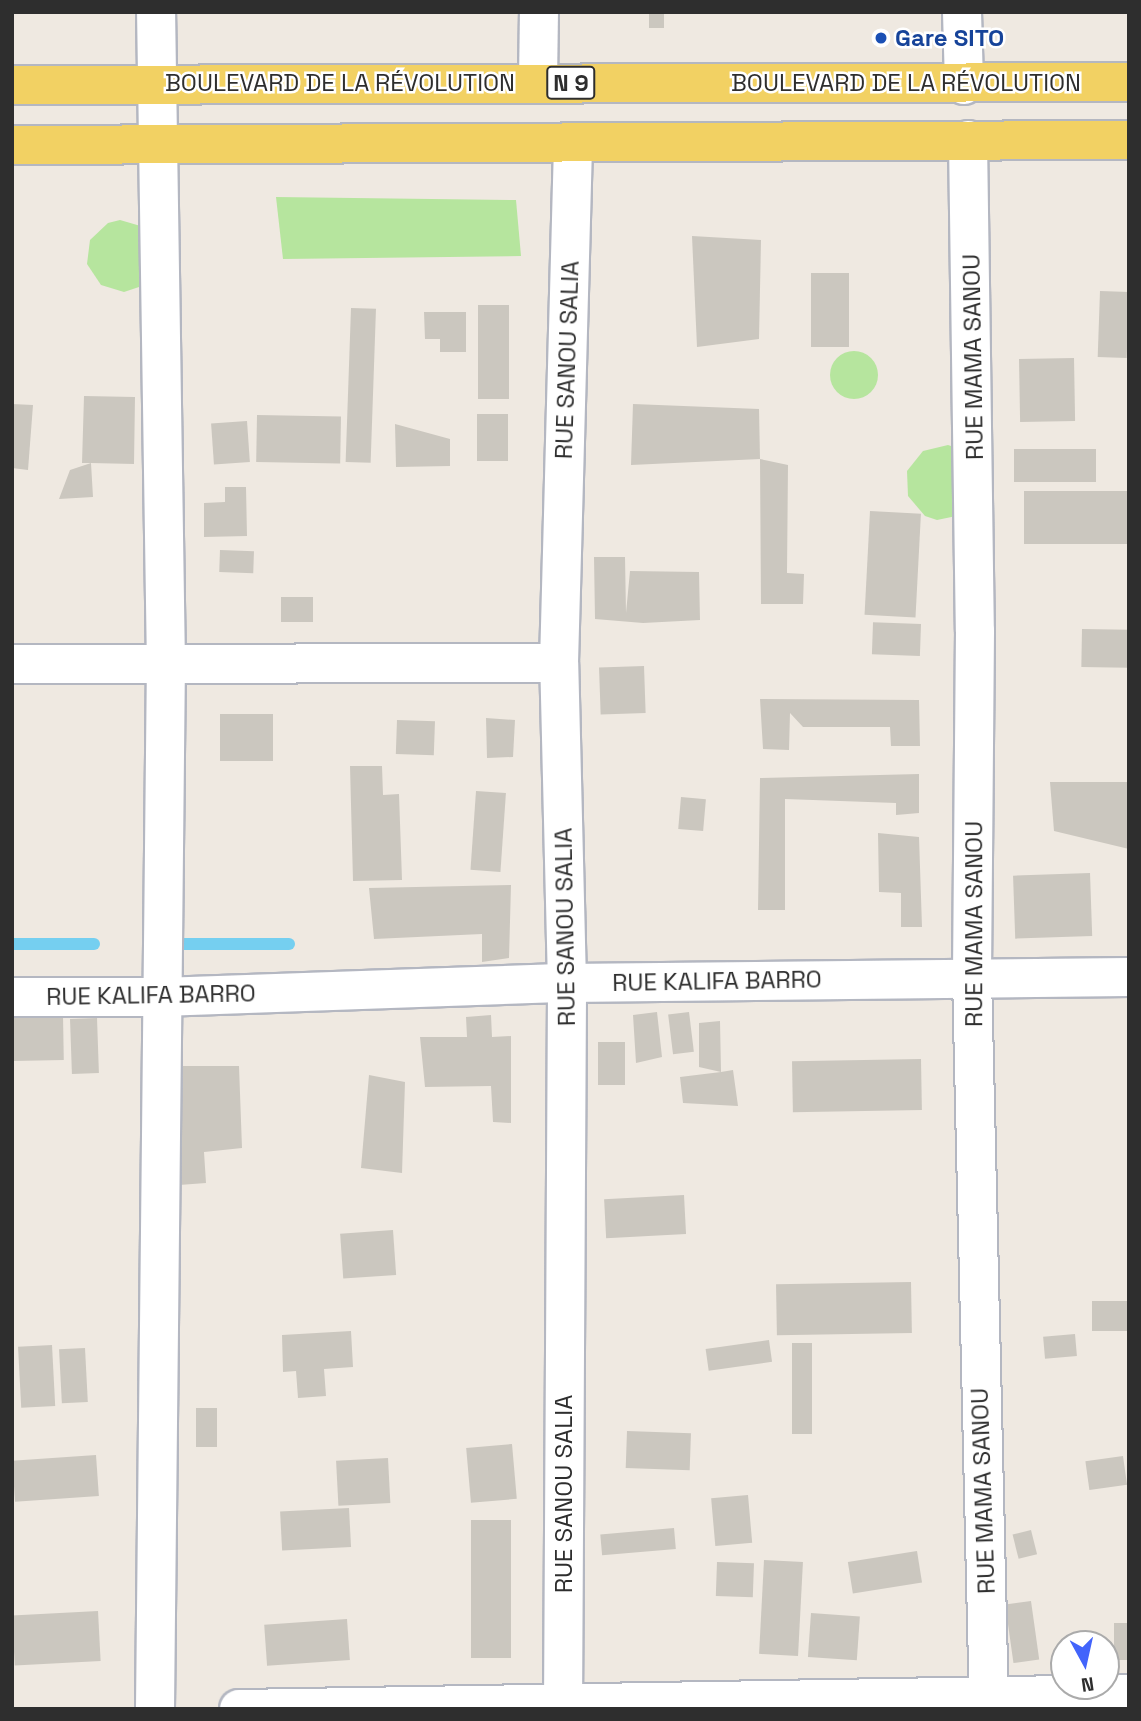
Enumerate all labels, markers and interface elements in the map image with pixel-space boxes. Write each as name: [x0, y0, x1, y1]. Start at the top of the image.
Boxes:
place label: Gare SITO: [895, 24, 1004, 52]
marker: Gare SITO: [873, 30, 889, 46]
road number: N 9: [545, 64, 597, 102]
street label: BOULEVARD DE LA RÉVOLUTION: [165, 69, 515, 97]
street label: BOULEVARD DE LA RÉVOLUTION: [731, 69, 1081, 97]
street label: RUE MAMA SANOU: [957, 254, 989, 460]
street label: RUE SANOU SALIA: [549, 260, 585, 460]
street label: RUE MAMA SANOU: [960, 821, 988, 1027]
street label: RUE SANOU SALIA: [549, 827, 581, 1027]
street label: RUE KALIFA BARRO: [612, 965, 822, 997]
street label: RUE KALIFA BARRO: [46, 979, 256, 1011]
street label: RUE MAMA SANOU: [965, 1387, 1001, 1595]
street label: RUE SANOU SALIA: [550, 1395, 578, 1593]
north arrow: [1050, 1630, 1120, 1700]
text: N: [1080, 1671, 1096, 1698]

